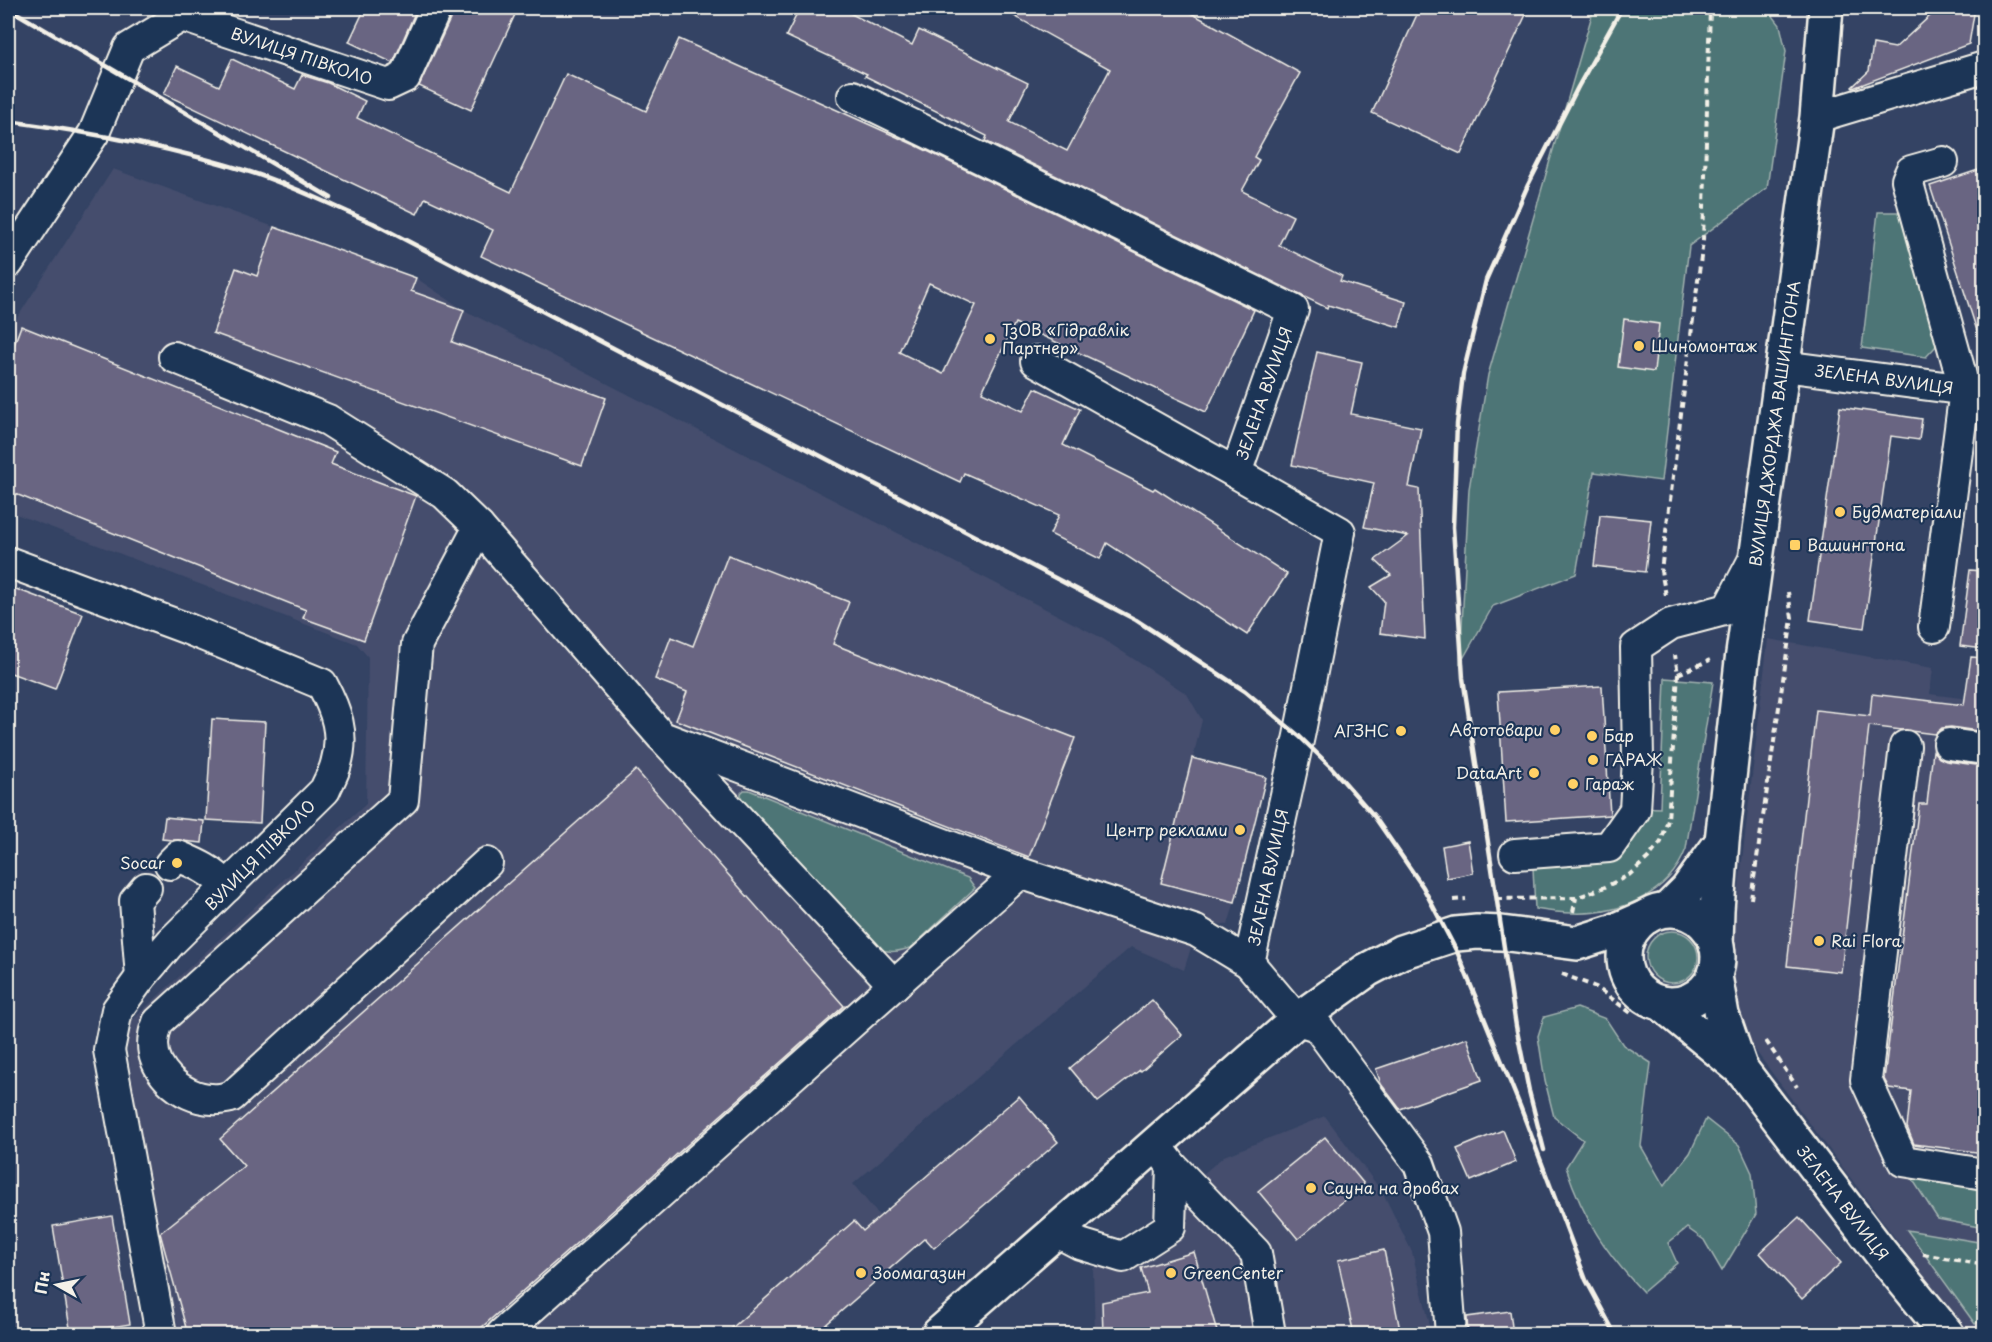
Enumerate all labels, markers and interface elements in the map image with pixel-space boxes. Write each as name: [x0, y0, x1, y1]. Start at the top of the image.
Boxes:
street label: ВУЛИЦЯ ПІВКОЛО: [228, 20, 376, 90]
street label: ВУЛИЦЯ ДЖОРДЖА ВАШИНГТОНА: [1742, 279, 1805, 568]
place label: ТзОВ «Гідравлік Партнер»: [1002, 317, 1129, 359]
street label: ЗЕЛЕНА ВУЛИЦЯ: [1229, 323, 1297, 463]
marker: ТзОВ «Гідравлік Партнер»: [983, 332, 997, 346]
place label: Шиномонтаж: [1651, 333, 1757, 357]
marker: Шиномонтаж: [1632, 339, 1646, 353]
street label: ЗЕЛЕНА ВУЛИЦЯ: [1813, 357, 1955, 399]
place label: Будматеріали: [1852, 499, 1962, 523]
marker: Будматеріали: [1833, 505, 1847, 519]
place label: Вашингтона: [1807, 532, 1905, 556]
marker: Вашингтона: [1788, 538, 1802, 552]
place label: Автотовари: [1450, 717, 1543, 741]
place label: АГЗНС: [1334, 718, 1389, 742]
marker: Автотовари: [1548, 723, 1562, 737]
place label: Бар: [1604, 723, 1634, 747]
marker: АГЗНС: [1394, 724, 1408, 738]
marker: Бар: [1585, 729, 1599, 743]
place label: ГАРАЖ: [1605, 747, 1662, 771]
marker: ГАРАЖ: [1586, 753, 1600, 767]
place label: DataArt: [1456, 760, 1522, 784]
marker: DataArt: [1527, 766, 1541, 780]
place label: Гараж: [1585, 771, 1634, 795]
marker: Гараж: [1566, 777, 1580, 791]
street label: ВУЛИЦЯ ПІВКОЛО: [199, 794, 320, 915]
street label: ЗЕЛЕНА ВУЛИЦЯ: [1241, 806, 1293, 948]
place label: Центр реклами: [1106, 817, 1228, 841]
marker: Центр реклами: [1233, 823, 1247, 837]
place label: Socar: [120, 850, 166, 874]
marker: Socar: [170, 856, 184, 870]
place label: Rai Flora: [1831, 928, 1902, 952]
marker: Rai Flora: [1812, 934, 1826, 948]
street label: ЗЕЛЕНА ВУЛИЦЯ: [1791, 1139, 1895, 1265]
place label: Сауна на дровах: [1323, 1175, 1459, 1199]
marker: Сауна на дровах: [1304, 1181, 1318, 1195]
north arrow: [27, 1255, 87, 1315]
place label: Зоомагазин: [872, 1260, 966, 1284]
place label: GreenCenter: [1183, 1260, 1284, 1284]
marker: Зоомагазин: [854, 1266, 868, 1280]
marker: GreenCenter: [1164, 1266, 1178, 1280]
text: Пн: [28, 1269, 55, 1296]

